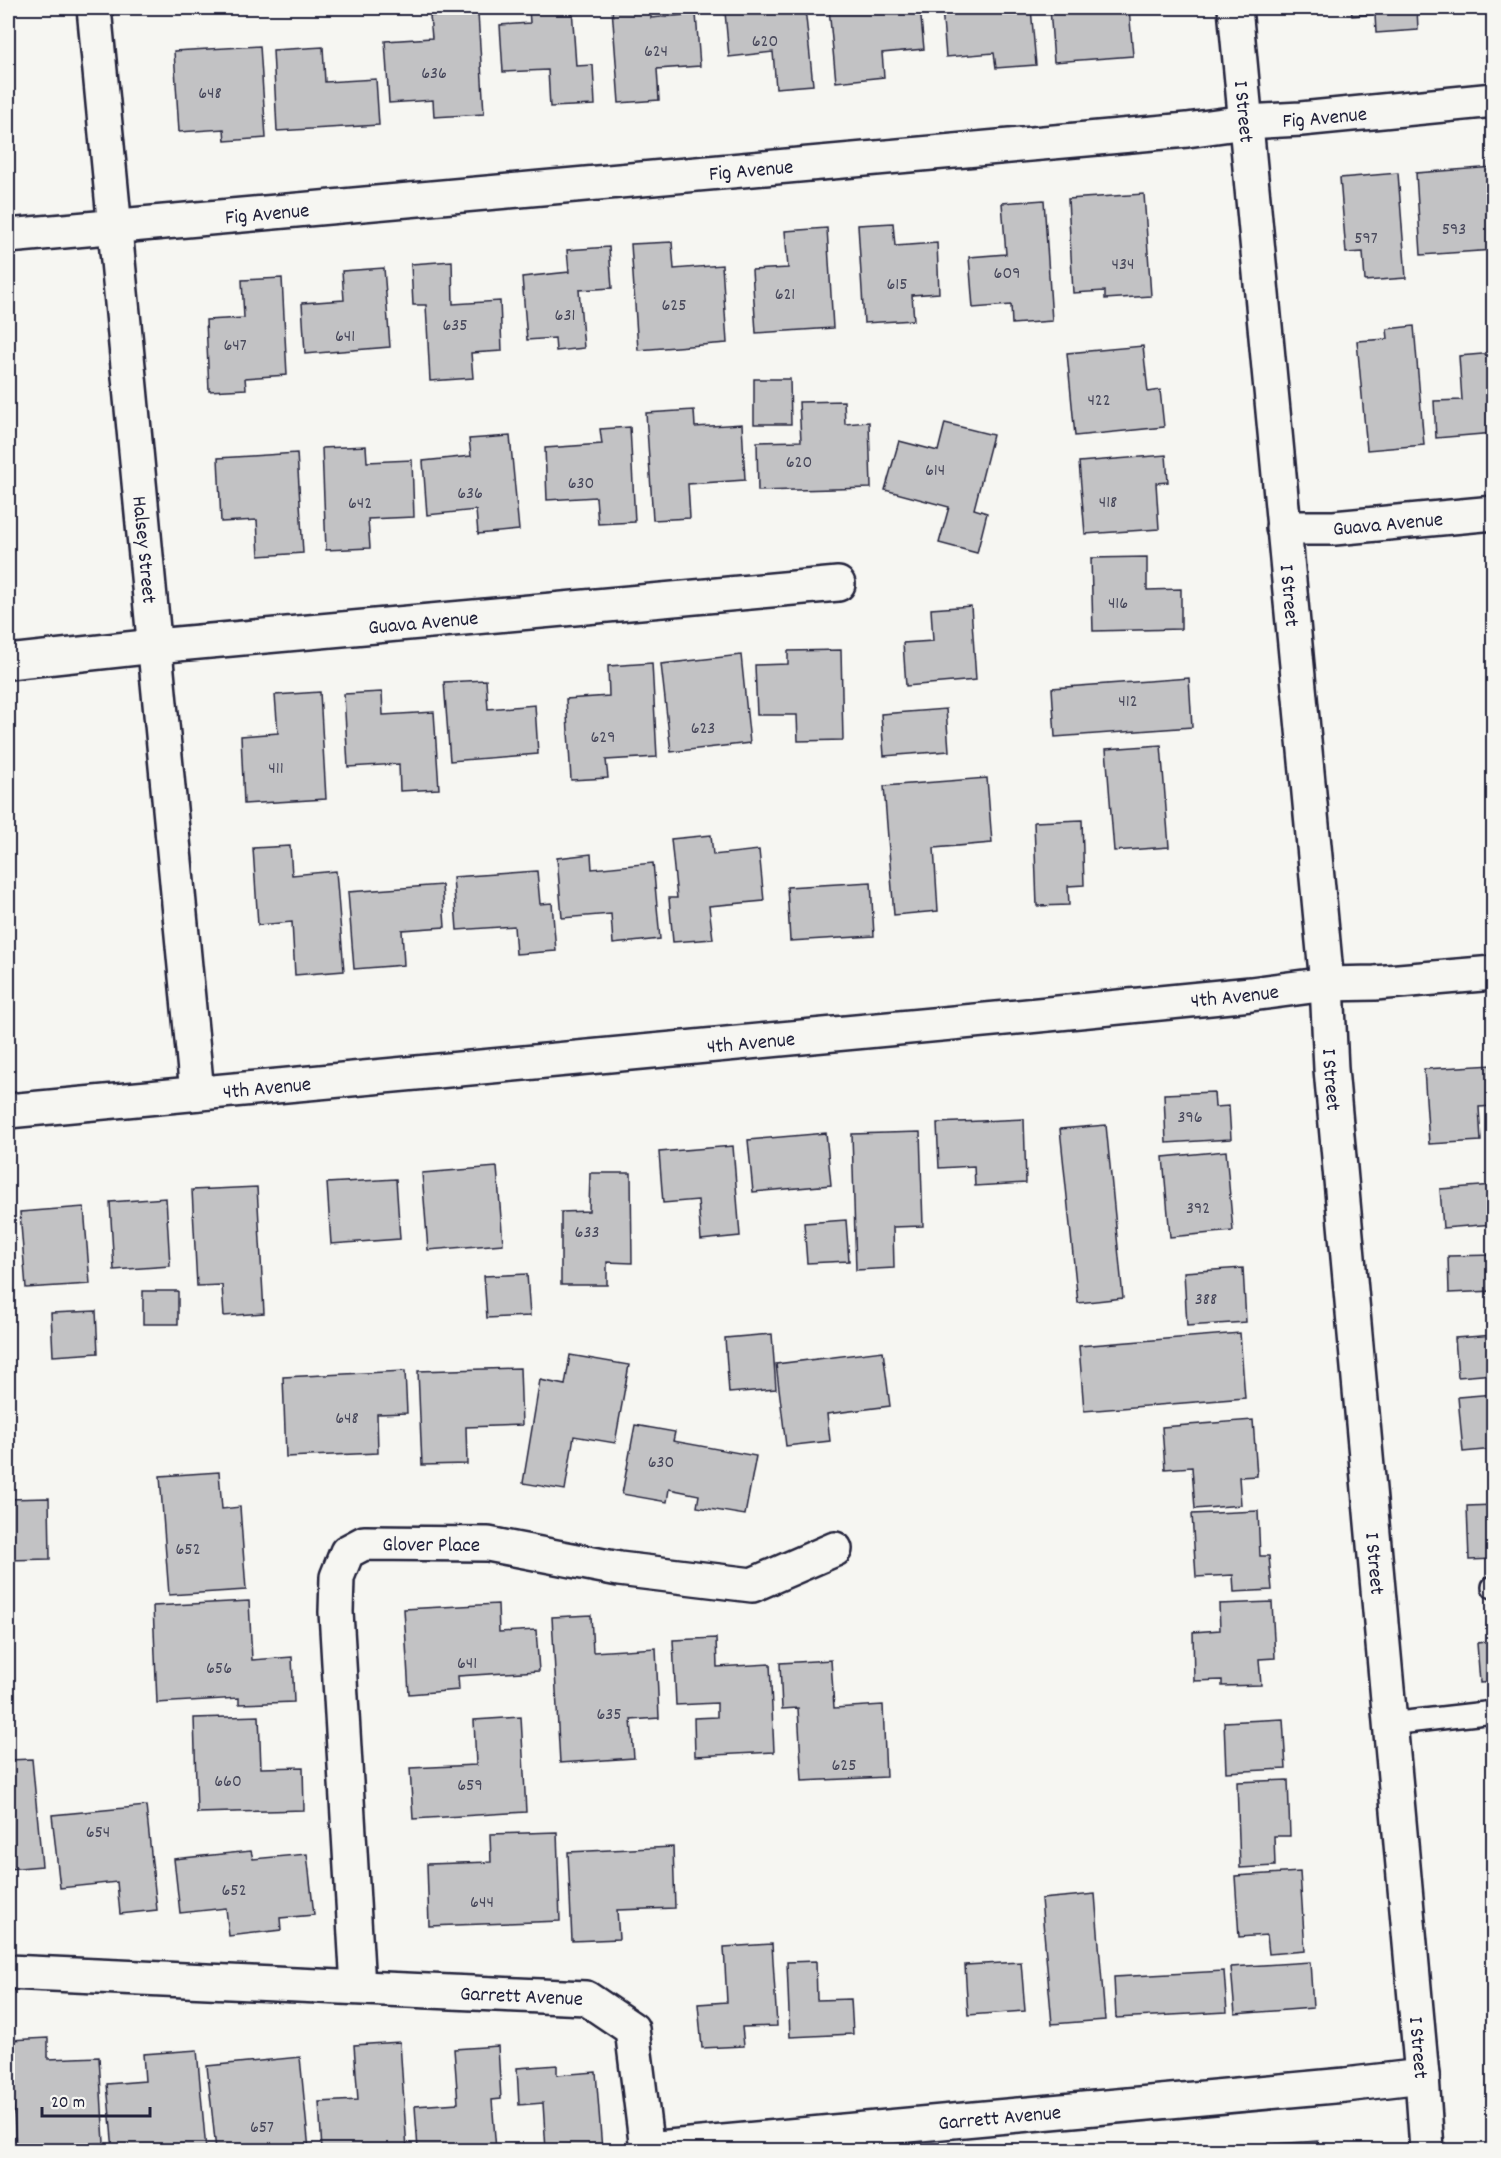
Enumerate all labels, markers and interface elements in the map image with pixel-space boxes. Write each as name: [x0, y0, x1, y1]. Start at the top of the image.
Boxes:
house number: 620: [752, 30, 778, 55]
house number: 624: [644, 40, 668, 65]
house number: 636: [421, 62, 447, 87]
street label: I Street: [1224, 79, 1260, 145]
house number: 648: [198, 82, 222, 107]
street label: Fig Avenue: [1282, 101, 1368, 138]
street label: Fig Avenue: [708, 153, 795, 191]
street label: Fig Avenue: [224, 197, 311, 234]
house number: 593: [1442, 218, 1466, 243]
house number: 597: [1354, 227, 1378, 252]
house number: 434: [1112, 253, 1134, 278]
house number: 609: [994, 262, 1020, 287]
house number: 615: [886, 273, 908, 298]
house number: 621: [775, 283, 795, 308]
house number: 625: [661, 294, 687, 319]
house number: 631: [555, 304, 575, 329]
house number: 635: [442, 314, 468, 339]
house number: 641: [335, 325, 355, 350]
house number: 647: [223, 334, 247, 359]
house number: 422: [1087, 389, 1111, 414]
house number: 620: [786, 451, 812, 476]
house number: 614: [925, 459, 945, 484]
house number: 630: [568, 472, 594, 497]
house number: 636: [457, 482, 483, 507]
house number: 418: [1099, 491, 1117, 516]
house number: 642: [348, 492, 372, 517]
street label: Halsey Street: [122, 495, 162, 605]
street label: Guava Avenue: [1332, 506, 1444, 546]
street label: I Street: [1270, 563, 1305, 628]
house number: 416: [1108, 592, 1128, 617]
street label: Guava Avenue: [367, 605, 480, 645]
house number: 412: [1118, 690, 1138, 715]
house number: 623: [691, 717, 715, 742]
house number: 629: [591, 726, 615, 751]
house number: 411: [268, 757, 284, 782]
street label: 4th Avenue: [1189, 978, 1281, 1018]
street label: 4th Avenue: [706, 1026, 796, 1064]
street label: I Street: [1312, 1048, 1347, 1112]
street label: 4th Avenue: [222, 1071, 313, 1109]
house number: 396: [1177, 1106, 1203, 1131]
house number: 392: [1186, 1197, 1210, 1222]
house number: 633: [575, 1221, 599, 1246]
house number: 388: [1195, 1288, 1217, 1313]
house number: 648: [335, 1407, 359, 1432]
house number: 630: [648, 1451, 674, 1476]
street label: Glover Place: [382, 1531, 480, 1562]
street label: I Street: [1355, 1531, 1390, 1597]
house number: 652: [175, 1538, 201, 1563]
house number: 641: [457, 1652, 477, 1677]
house number: 656: [206, 1657, 232, 1682]
house number: 635: [596, 1703, 622, 1728]
house number: 625: [831, 1754, 857, 1779]
house number: 660: [214, 1770, 242, 1795]
house number: 659: [457, 1774, 483, 1799]
house number: 654: [86, 1821, 110, 1846]
house number: 652: [221, 1879, 247, 1904]
house number: 644: [470, 1891, 494, 1916]
street label: Garrett Avenue: [459, 1980, 584, 2016]
street label: I Street: [1399, 2015, 1434, 2081]
scale bar: [42, 2080, 150, 2118]
text: 20 m: [51, 2091, 85, 2116]
street label: Garrett Avenue: [937, 2099, 1062, 2140]
house number: 657: [250, 2116, 274, 2141]

